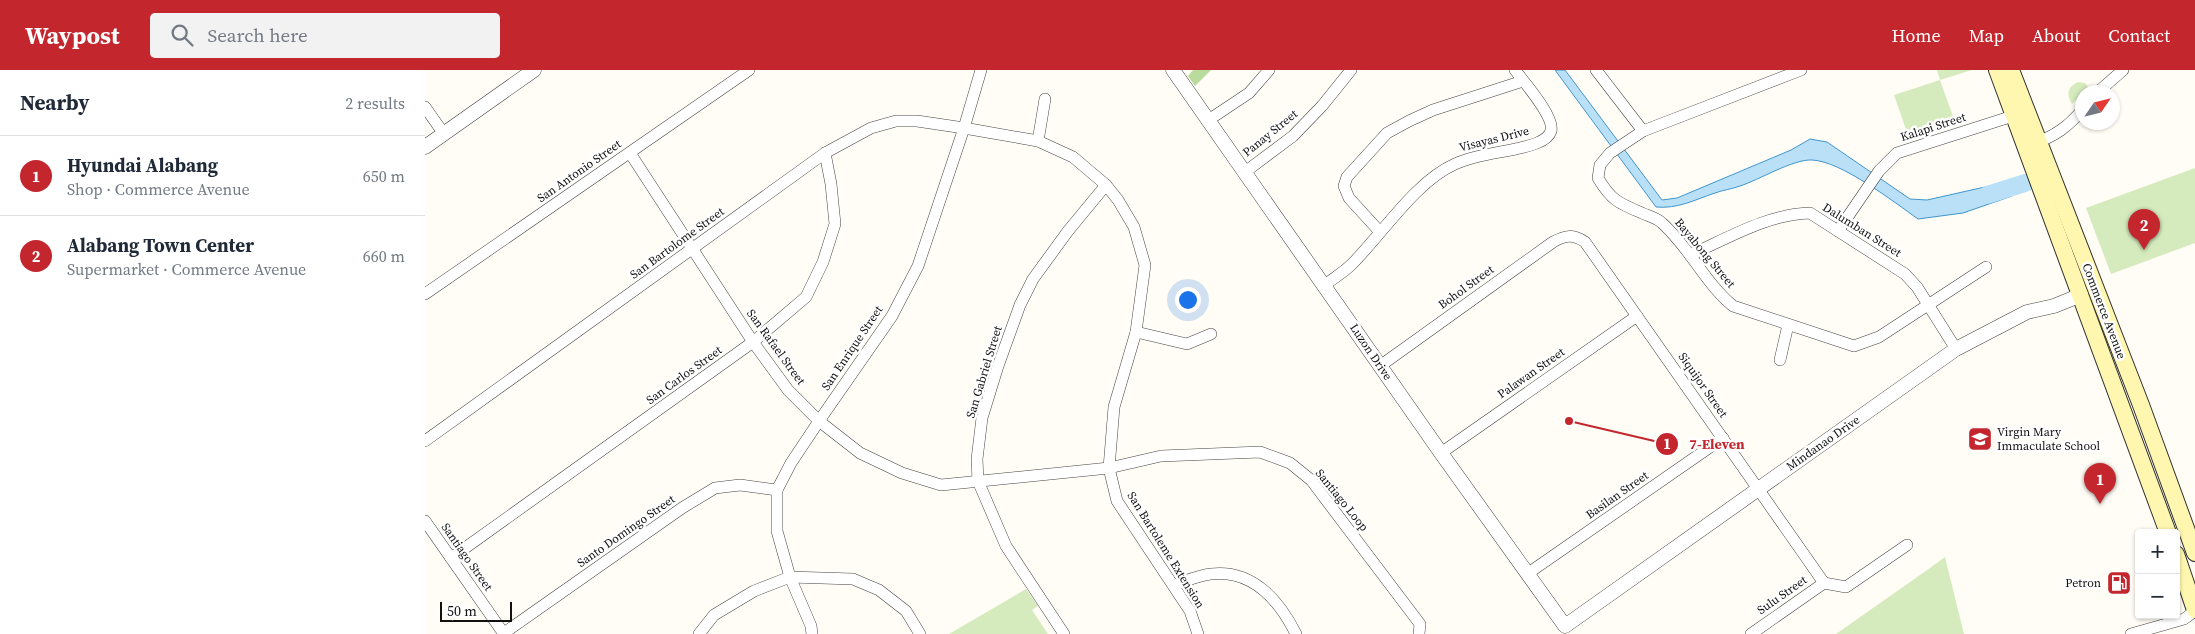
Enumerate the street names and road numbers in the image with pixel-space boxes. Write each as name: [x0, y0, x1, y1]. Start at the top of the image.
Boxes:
street label: Panay Street: [1239, 106, 1301, 160]
street label: Kalapi Street: [1898, 109, 1968, 145]
street label: Visayas Drive: [1457, 123, 1531, 155]
street label: San Antonio Street: [534, 136, 624, 206]
street label: Dalumban Street: [1820, 199, 1904, 261]
street label: San Bartolome Street: [627, 203, 727, 283]
street label: Bayabong Street: [1671, 215, 1739, 291]
street label: Bohol Street: [1435, 261, 1497, 313]
street label: Commerce Avenue: [2078, 261, 2130, 361]
street label: San Enrique Street: [818, 302, 886, 393]
street label: San Rafael Street: [743, 306, 809, 388]
street label: Luzon Drive: [1346, 321, 1396, 383]
street label: San Gabriel Street: [962, 324, 1006, 420]
street label: San Carlos Street: [643, 342, 725, 408]
street label: Palawan Street: [1494, 344, 1568, 402]
street label: Siquijor Street: [1675, 349, 1731, 421]
street label: Mindanao Drive: [1783, 412, 1863, 474]
street label: Santiago Loop: [1312, 466, 1372, 534]
street label: Basilan Street: [1582, 467, 1652, 523]
street label: San Bartoleme Extension: [1124, 489, 1208, 611]
street label: Santo Domingo Street: [574, 491, 678, 571]
street label: Santiago Street: [438, 520, 496, 594]
street label: Sulu Street: [1754, 572, 1810, 618]

